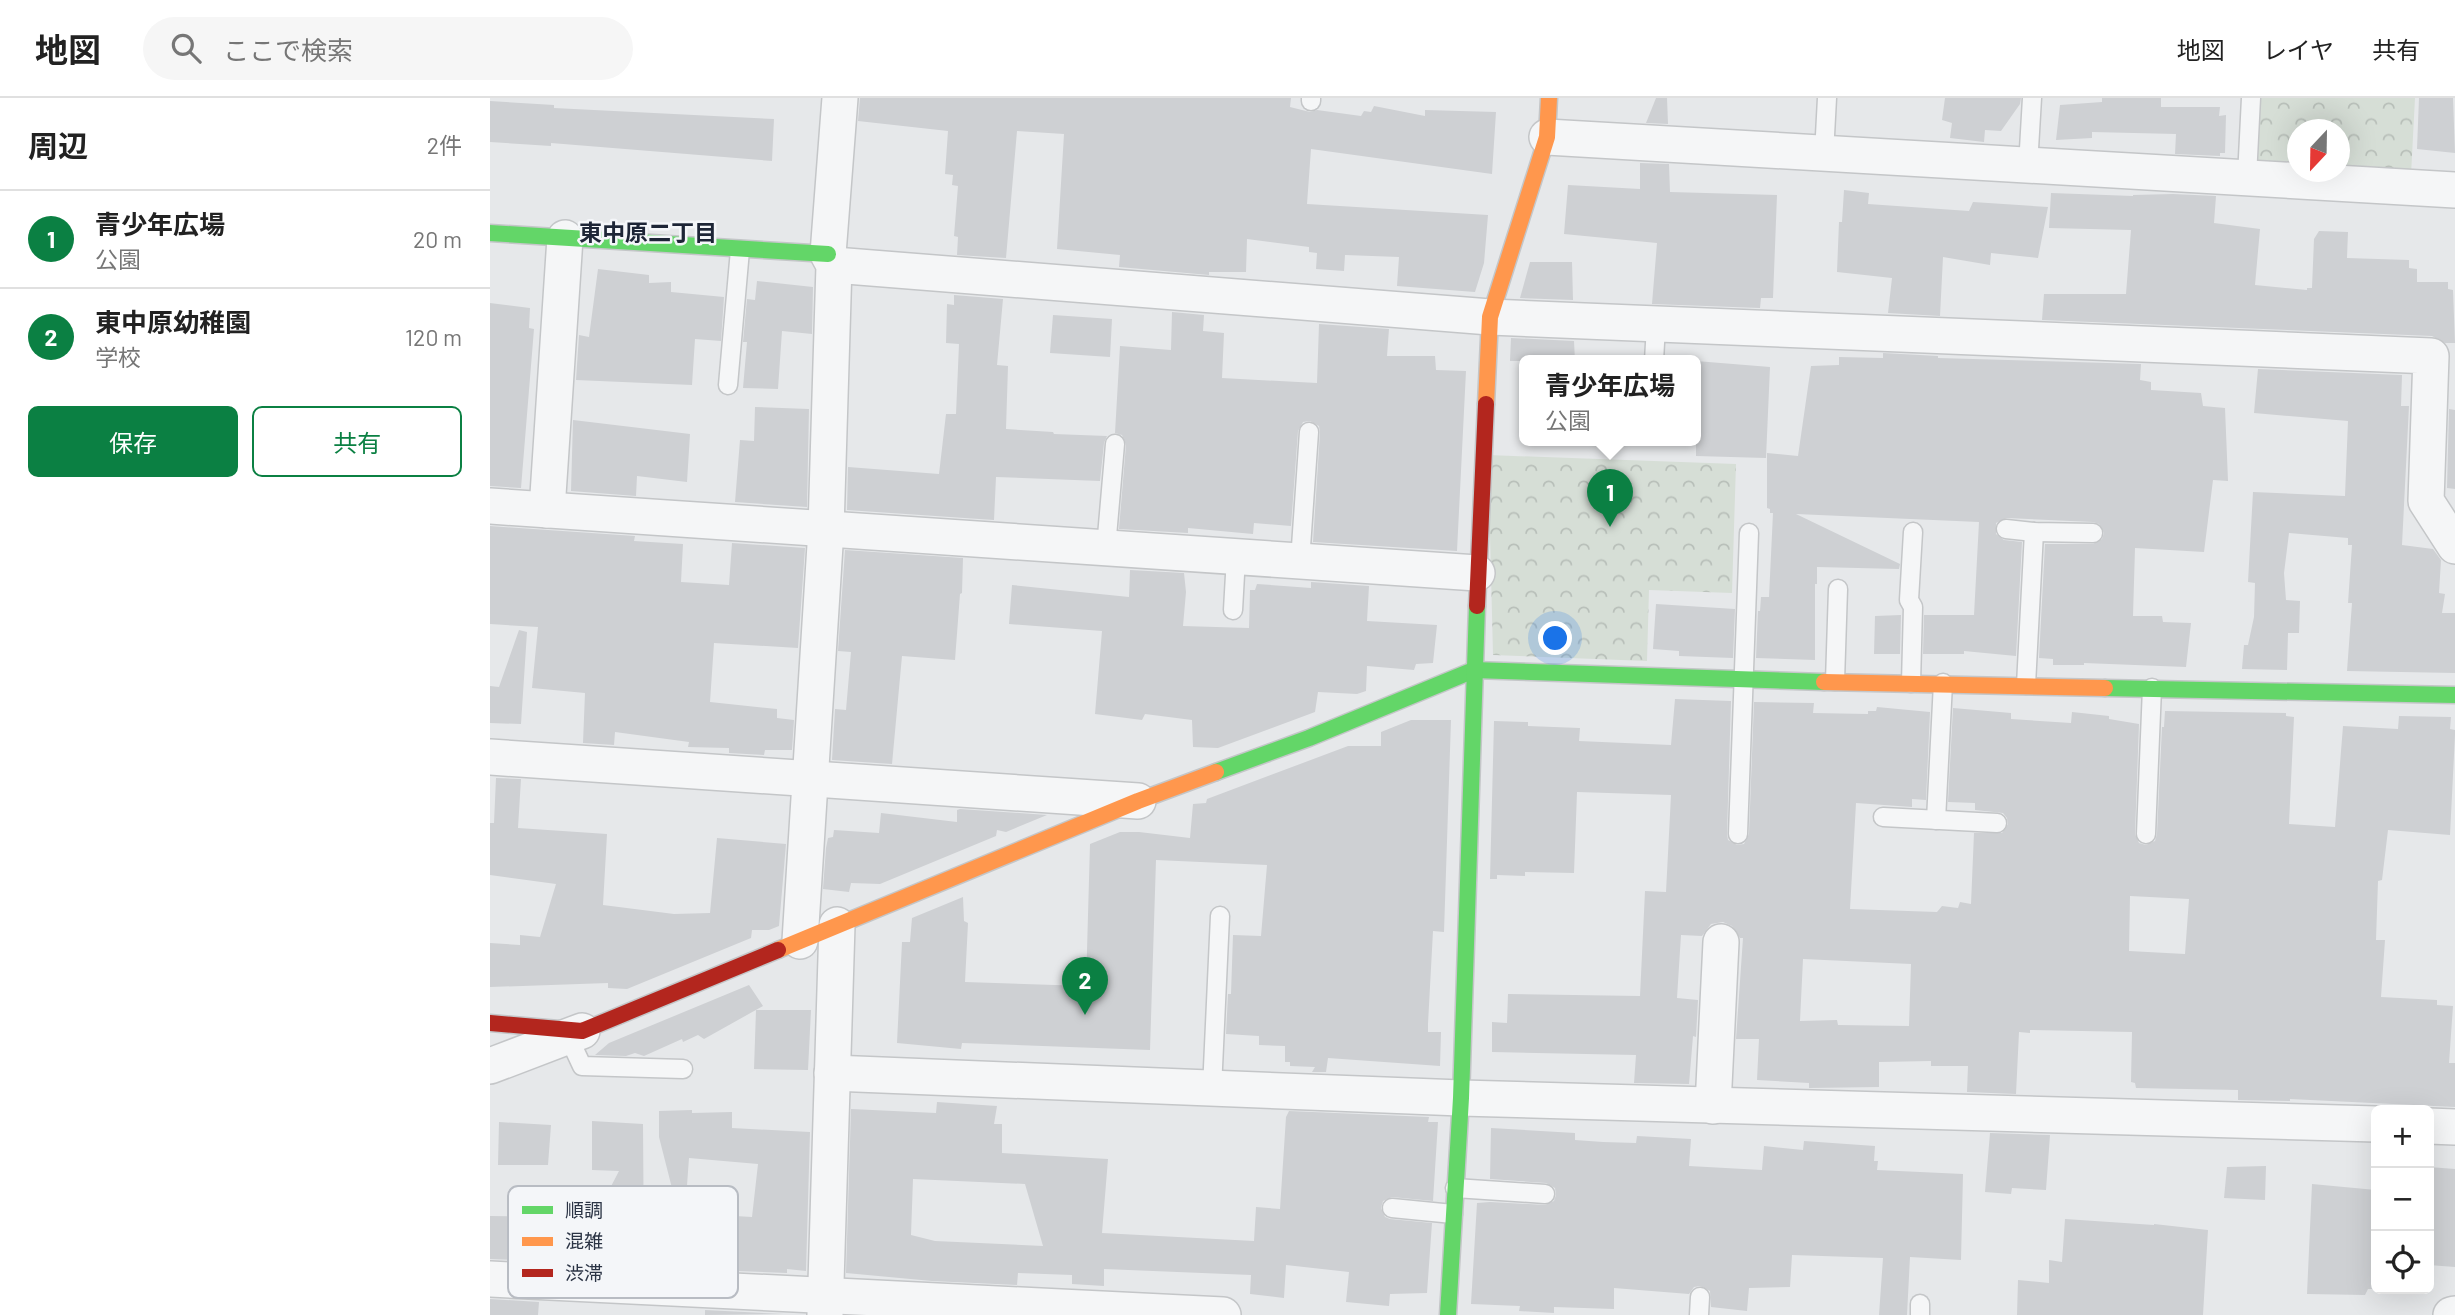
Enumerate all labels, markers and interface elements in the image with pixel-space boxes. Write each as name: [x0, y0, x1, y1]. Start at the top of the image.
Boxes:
search box: [143, 17, 633, 80]
text: 地図: [35, 29, 101, 69]
icon: search: [167, 29, 205, 67]
text: ここで検索: [223, 34, 353, 65]
text: 地図: [2177, 35, 2225, 64]
text: レイヤ: [2263, 35, 2334, 64]
text: 共有: [2372, 35, 2420, 64]
north arrow: [2287, 119, 2350, 182]
text: 周辺: [28, 127, 88, 163]
text: 2件: [427, 131, 462, 159]
text: 青少年広場: [95, 208, 225, 239]
district label: 東中原二丁目: [579, 218, 717, 246]
text: 1: [47, 225, 55, 253]
text: 20 m: [413, 225, 462, 253]
text: 公園: [95, 245, 141, 273]
text: 東中原幼稚園: [95, 306, 251, 337]
text: 2: [45, 323, 57, 351]
text: 120 m: [405, 323, 462, 351]
text: 学校: [95, 343, 141, 371]
popup: [1519, 355, 1701, 446]
text: 青少年広場: [1545, 369, 1675, 400]
button: 保存: [28, 406, 238, 477]
button: 共有: [252, 406, 462, 477]
text: 公園: [1545, 406, 1591, 434]
pin: 1: [1587, 469, 1633, 527]
your location: [1538, 621, 1572, 655]
pin: 2: [1062, 957, 1108, 1015]
map controls: [2371, 1105, 2434, 1294]
button: +: [2371, 1105, 2434, 1168]
button: −: [2371, 1168, 2434, 1231]
legend: [508, 1186, 738, 1298]
text: 順調: [565, 1198, 603, 1221]
text: 混雑: [565, 1229, 603, 1252]
button: locate: [2371, 1231, 2434, 1294]
text: 渋滞: [565, 1261, 603, 1284]

